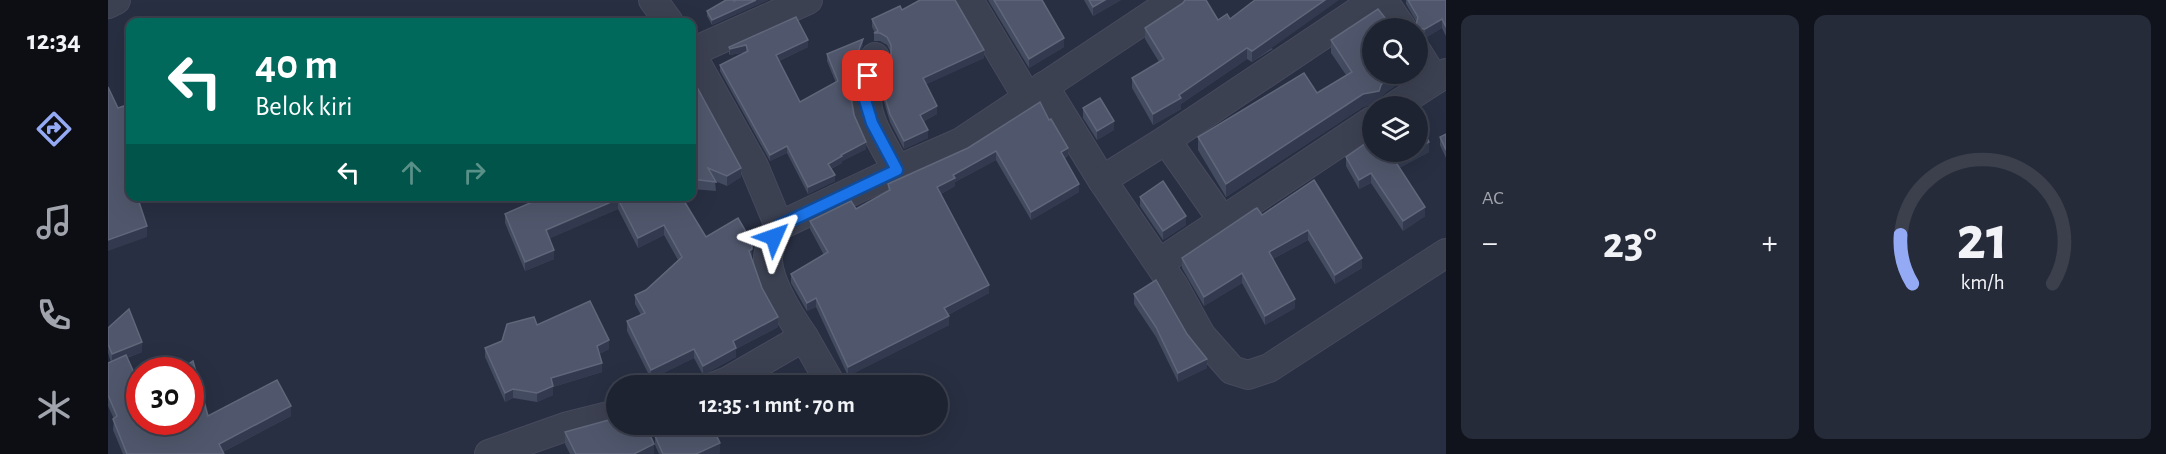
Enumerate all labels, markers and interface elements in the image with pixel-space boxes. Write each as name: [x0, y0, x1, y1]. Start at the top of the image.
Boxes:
map controls: [1362, 18, 1428, 162]
button: search: [1362, 18, 1428, 84]
text: 12:34: [27, 27, 81, 54]
icon: left: [156, 42, 234, 120]
text: 40 m: [255, 44, 338, 86]
pin: [842, 50, 893, 101]
icon: arrive: [851, 59, 884, 92]
text: Belok kiri: [255, 93, 352, 120]
button: layers: [1362, 96, 1428, 162]
icon: directions: [33, 108, 75, 150]
icon: left: [332, 156, 365, 189]
icon: ahead: [395, 156, 428, 189]
icon: right: [458, 156, 491, 189]
text: AC: [1482, 188, 1504, 208]
icon: music: [33, 201, 75, 243]
position arrow: [742, 205, 806, 269]
text: 21: [1956, 208, 2008, 270]
text: 23°: [1603, 221, 1657, 266]
text: −: [1482, 227, 1498, 260]
text: +: [1762, 227, 1778, 260]
text: km/h: [1960, 272, 2004, 293]
icon: phone: [33, 294, 75, 336]
speed limit sign: 30: [126, 357, 204, 435]
icon: climate: [33, 387, 75, 429]
text: 12:35 · 1 mnt · 70 m: [699, 394, 855, 416]

